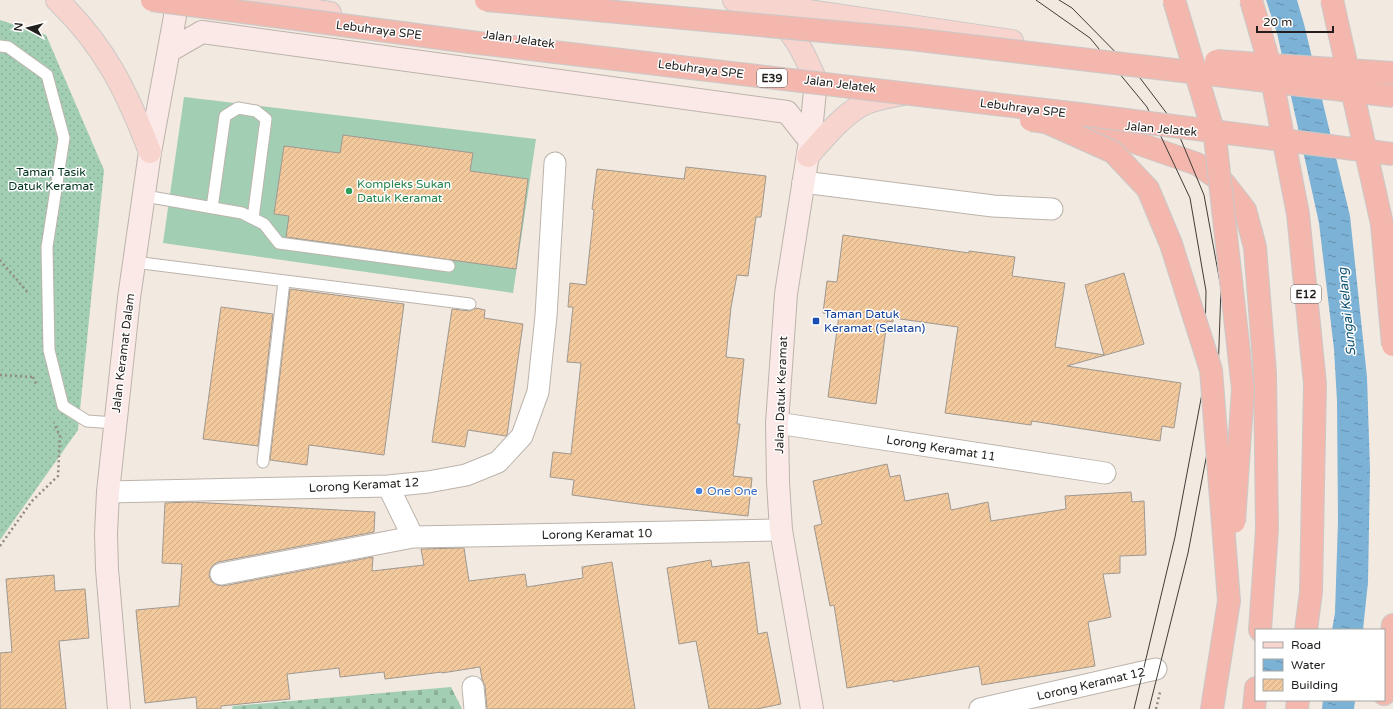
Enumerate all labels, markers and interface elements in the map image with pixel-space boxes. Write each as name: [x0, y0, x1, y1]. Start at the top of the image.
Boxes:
north arrow: [8, 8, 48, 48]
scale bar: [1257, 8, 1333, 34]
text: 20 m: [1263, 15, 1292, 29]
street label: Lebuhraya SPE: [335, 18, 423, 42]
text: N: [12, 22, 26, 32]
street label: Jalan Jelatek: [482, 27, 556, 51]
street label: Lebuhraya SPE: [657, 57, 745, 81]
road number: E39: [757, 69, 787, 87]
street label: Jalan Jelatek: [803, 73, 877, 95]
street label: Lebuhraya SPE: [979, 96, 1067, 120]
street label: Jalan Jelatek: [1124, 119, 1198, 139]
park label: Taman Tasik Datuk Keramat: [8, 165, 94, 193]
place label: Kompleks Sukan Datuk Keramat: [357, 177, 451, 205]
marker: Kompleks Sukan Datuk Keramat: [344, 186, 354, 196]
water label: Sungai Kelang: [1334, 266, 1360, 357]
road number: E12: [1291, 285, 1321, 303]
street label: Jalan Keramat Dalam: [109, 292, 137, 414]
place label: Taman Datuk Keramat (Selatan): [824, 307, 925, 335]
marker: Taman Datuk Keramat (Selatan): [811, 316, 821, 326]
street label: Jalan Datuk Keramat: [772, 335, 790, 454]
street label: Lorong Keramat 11: [885, 432, 997, 464]
street label: Lorong Keramat 12: [308, 475, 420, 495]
place label: One One: [707, 484, 758, 498]
marker: One One: [694, 486, 704, 496]
street label: Lorong Keramat 10: [542, 526, 653, 542]
legend: [1255, 629, 1385, 701]
text: Road: [1291, 638, 1321, 652]
text: Water: [1291, 658, 1326, 672]
street label: Lorong Keramat 12: [1036, 665, 1146, 703]
text: Building: [1291, 678, 1338, 692]

